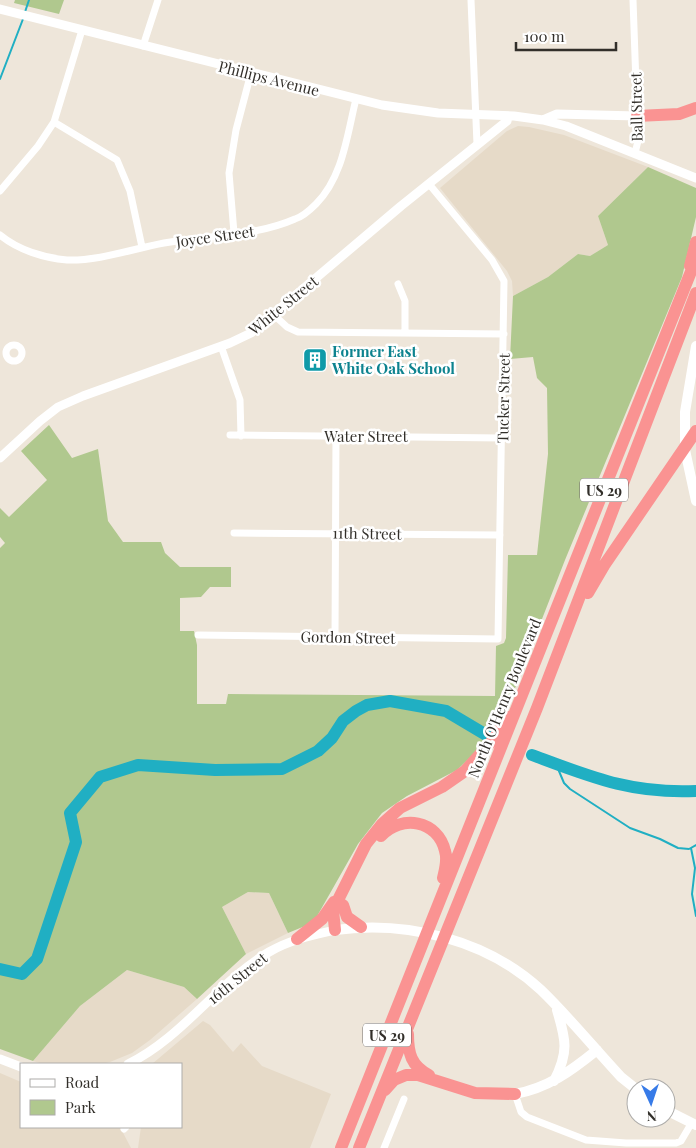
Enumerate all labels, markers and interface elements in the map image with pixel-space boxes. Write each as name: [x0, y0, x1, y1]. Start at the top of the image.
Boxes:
scale bar: [516, 20, 616, 52]
text: 100 m: [524, 26, 565, 46]
street label: Phillips Avenue: [217, 56, 321, 100]
street label: Ball Street: [625, 71, 647, 142]
street label: Joyce Street: [173, 221, 256, 252]
street label: White Street: [243, 270, 322, 340]
place label: Former East White Oak School: [331, 341, 455, 378]
building icon: Former East White Oak School: [302, 347, 328, 373]
street label: Tucker Street: [492, 352, 514, 443]
street label: Water Street: [323, 426, 408, 446]
road number: US 29: [580, 478, 628, 502]
street label: 11th Street: [332, 522, 402, 544]
street label: North O'Henry Boulevard: [463, 615, 545, 781]
street label: Gordon Street: [300, 626, 396, 648]
street label: 16th Street: [203, 947, 272, 1008]
road number: US 29: [363, 1024, 411, 1046]
legend: [20, 1063, 182, 1128]
text: Road: [65, 1072, 99, 1092]
north arrow: [626, 1078, 676, 1128]
text: Park: [65, 1097, 97, 1117]
text: N: [646, 1107, 657, 1126]

